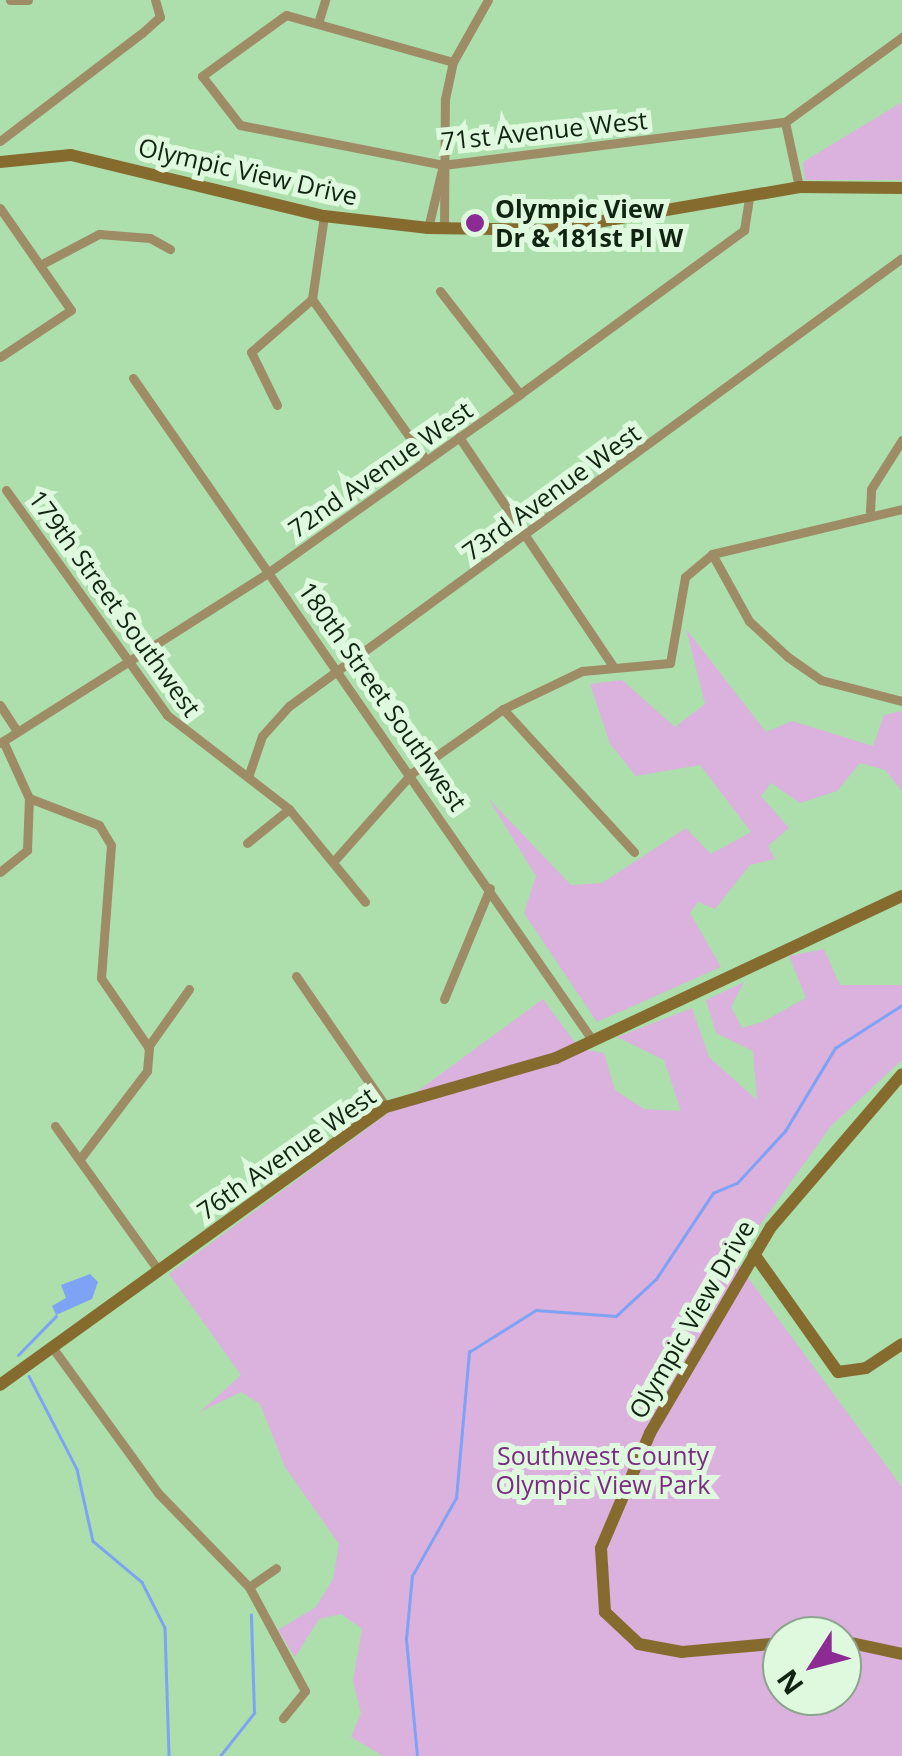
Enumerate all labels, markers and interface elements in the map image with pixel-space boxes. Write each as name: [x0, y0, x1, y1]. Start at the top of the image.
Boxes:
street label: 71st Avenue West: [439, 104, 649, 156]
street label: Olympic View Drive: [136, 131, 360, 211]
place label: Olympic View Dr & 181st Pl W: [495, 194, 683, 253]
marker: Olympic View Dr & 181st Pl W: [464, 212, 486, 234]
street label: 72nd Avenue West: [282, 394, 478, 544]
street label: 73rd Avenue West: [456, 418, 646, 566]
street label: 179th Street Southwest: [23, 484, 207, 722]
street label: 180th Street Southwest: [293, 576, 473, 816]
street label: 76th Avenue West: [191, 1080, 381, 1226]
street label: Olympic View Drive: [622, 1215, 760, 1423]
park label: Southwest County Olympic View Park: [496, 1441, 710, 1500]
north arrow: [762, 1616, 862, 1716]
text: N: [767, 1662, 811, 1703]

